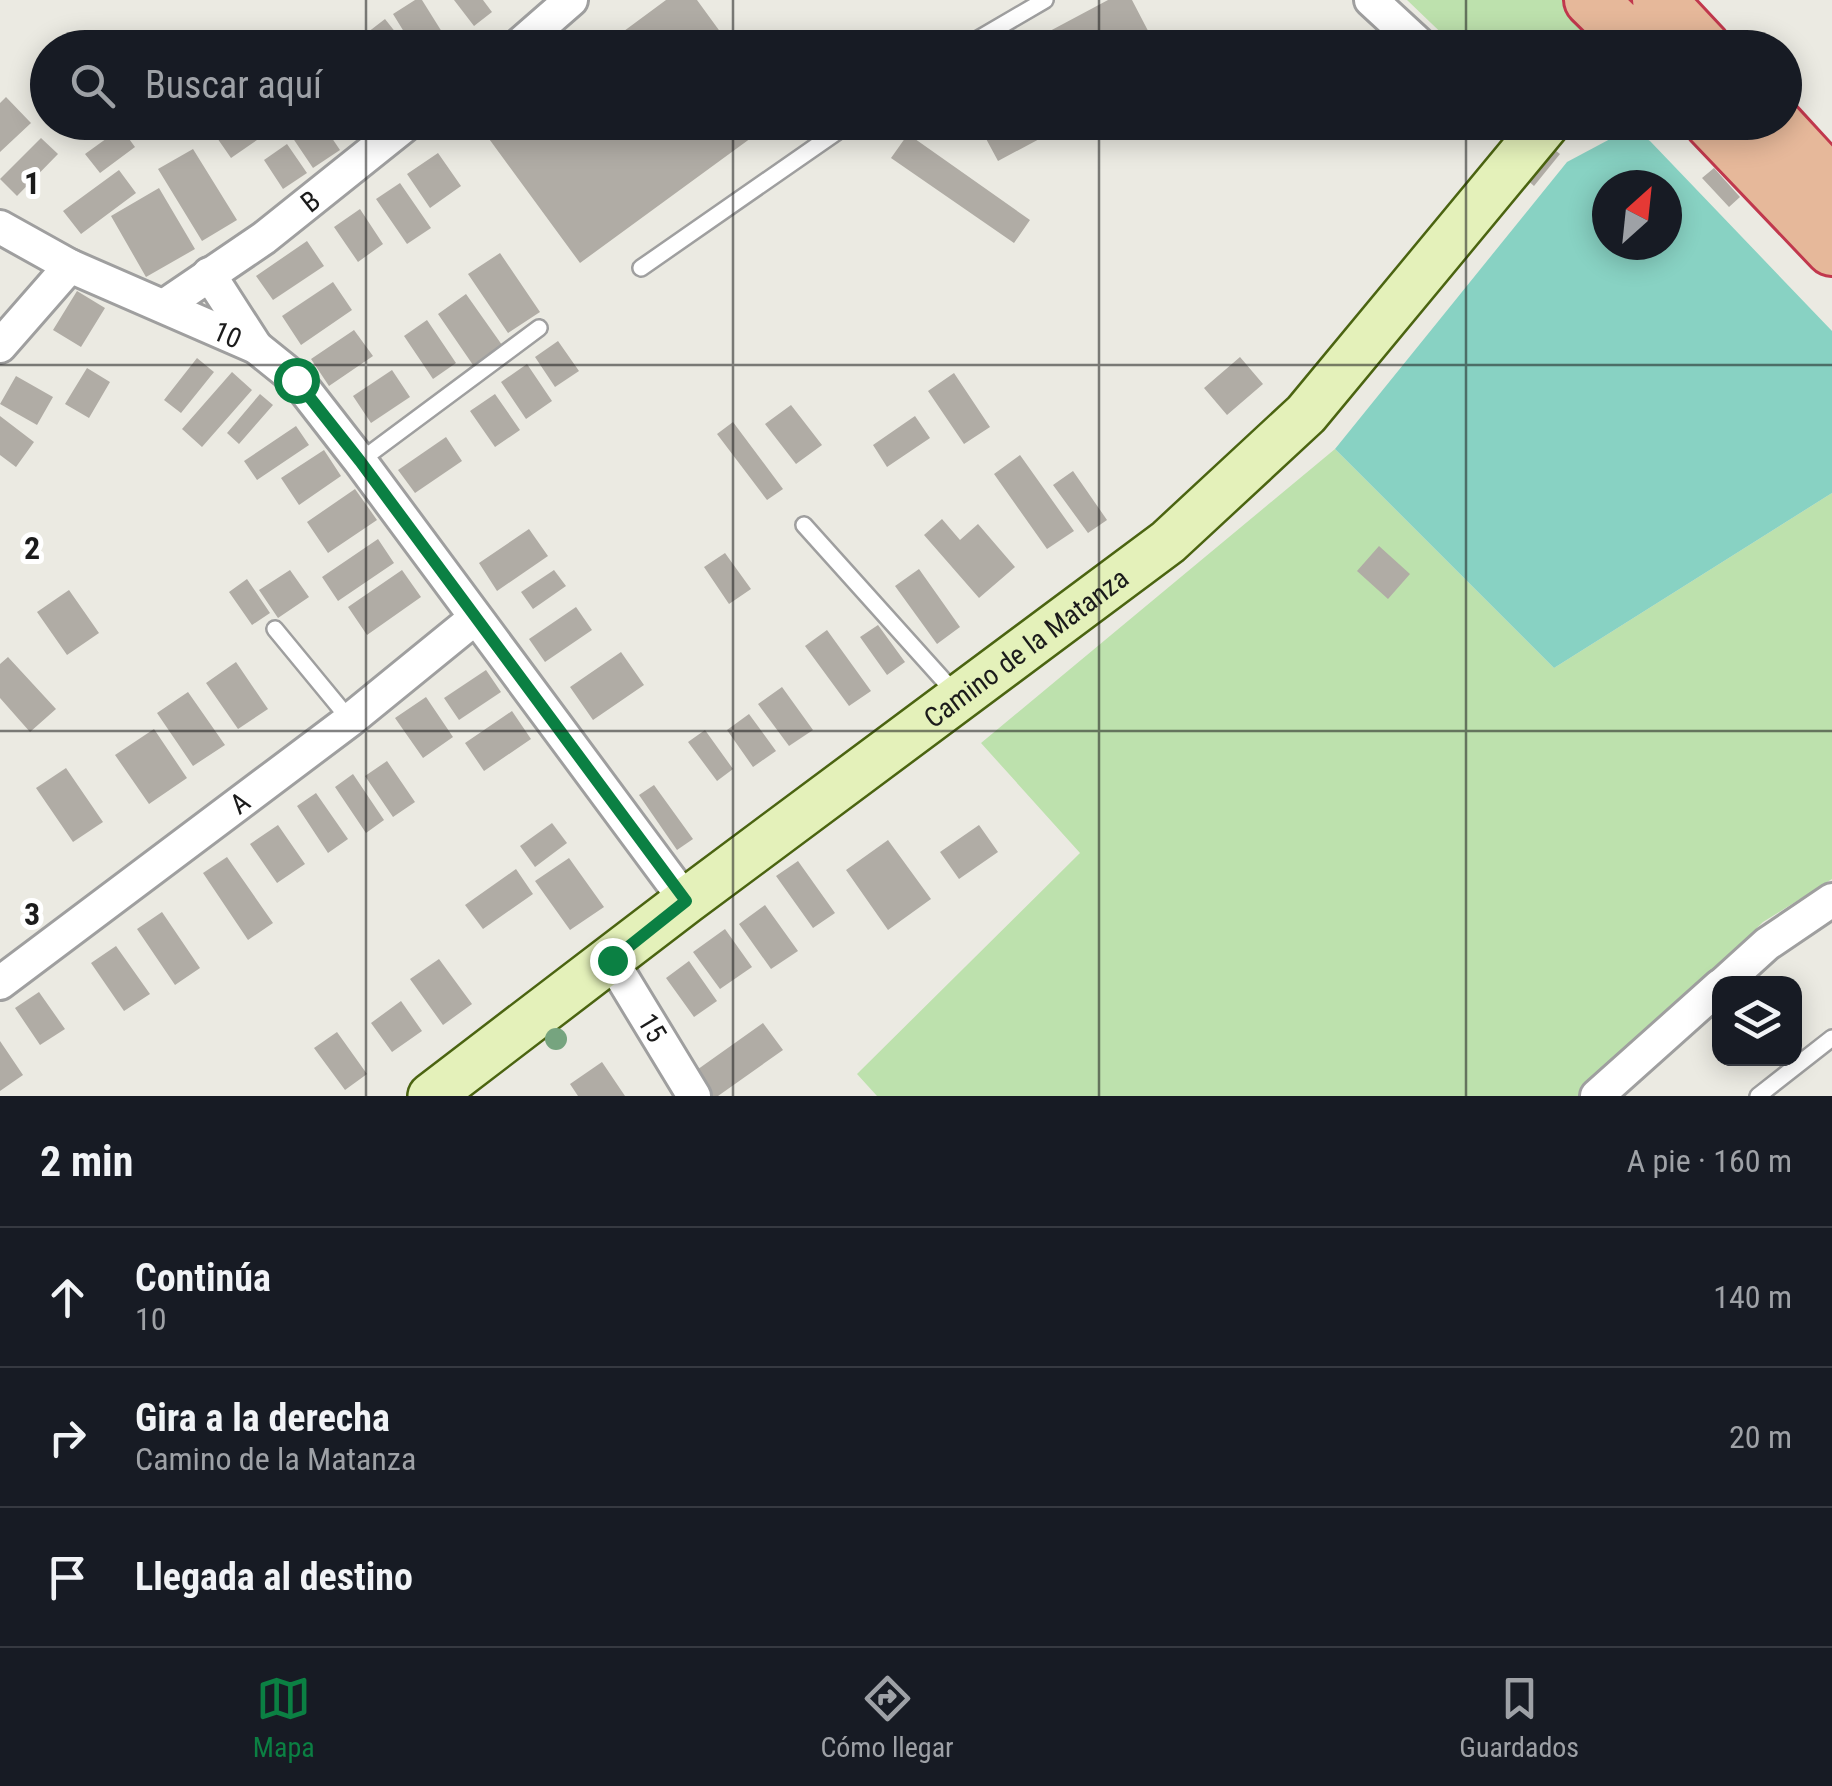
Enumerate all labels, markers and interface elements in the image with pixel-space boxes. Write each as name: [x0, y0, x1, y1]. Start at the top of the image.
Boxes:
search box: [30, 30, 1802, 140]
icon: search: [65, 58, 120, 113]
text: Buscar aquí: [145, 63, 322, 107]
text: 1: [24, 164, 40, 202]
north arrow: [1592, 170, 1682, 260]
street label: B: [294, 183, 326, 219]
street label: 10: [208, 314, 247, 355]
route start: [274, 358, 320, 404]
text: 2: [24, 529, 40, 567]
street label: Camino de la Matanza: [917, 561, 1135, 735]
street label: A: [223, 785, 256, 821]
text: 3: [24, 895, 40, 933]
route end: [590, 938, 636, 984]
map controls: [1712, 976, 1802, 1066]
button: layers: [1712, 976, 1802, 1066]
street label: 15: [631, 1007, 674, 1048]
text: 2 min: [40, 1137, 133, 1186]
text: A pie · 160 m: [1627, 1142, 1792, 1180]
text: Continúa: [135, 1256, 271, 1300]
icon: ahead: [40, 1270, 95, 1325]
text: 140 m: [1713, 1278, 1792, 1316]
text: 10: [135, 1300, 167, 1338]
text: Gira a la derecha: [135, 1396, 390, 1440]
icon: right: [40, 1410, 95, 1465]
text: 20 m: [1729, 1418, 1792, 1456]
text: Camino de la Matanza: [135, 1440, 416, 1478]
icon: arrive: [40, 1550, 95, 1605]
text: Llegada al destino: [135, 1555, 413, 1599]
tab: Mapa: [253, 1671, 315, 1764]
tab: Cómo llegar: [820, 1671, 954, 1764]
tab: Guardados: [1459, 1671, 1579, 1764]

